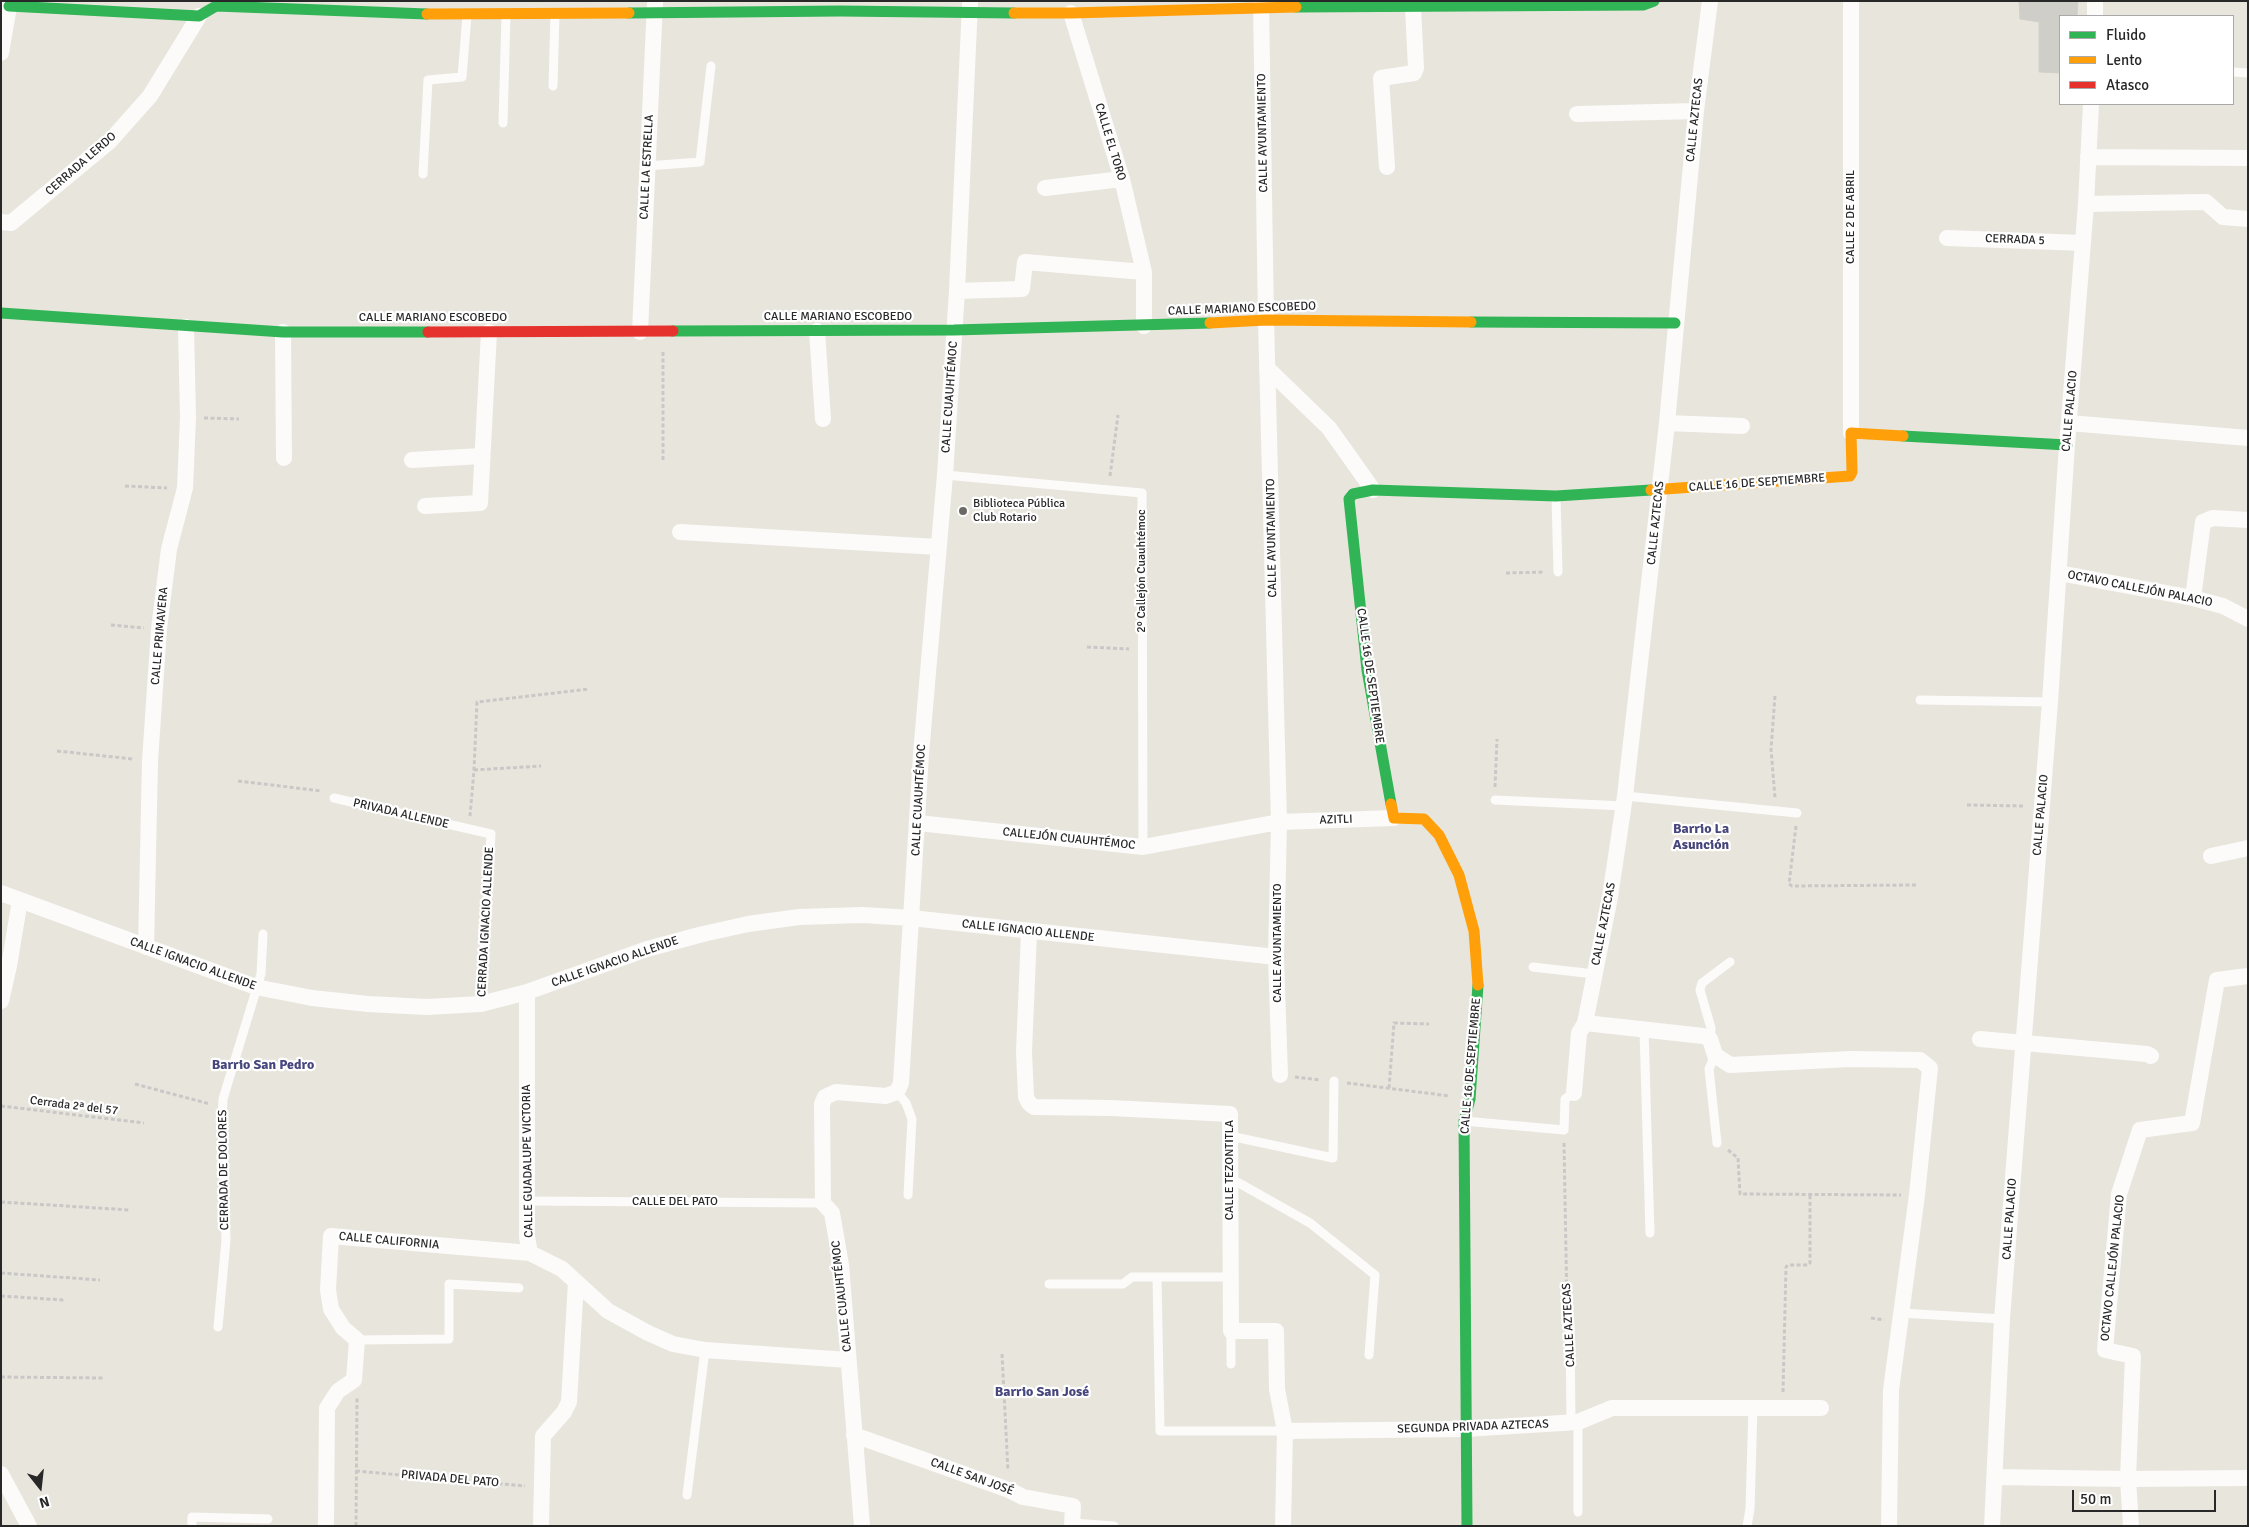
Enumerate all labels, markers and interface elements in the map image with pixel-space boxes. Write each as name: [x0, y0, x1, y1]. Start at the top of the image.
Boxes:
legend: [2059, 15, 2234, 105]
text: Fluido: [2106, 26, 2146, 44]
text: Lento: [2106, 51, 2142, 69]
street label: CALLE AYUNTAMIENTO: [1255, 73, 1271, 193]
text: Atasco: [2106, 76, 2149, 94]
street label: CALLE AZTECAS: [1683, 77, 1707, 163]
street label: CALLE EL TORO: [1091, 102, 1129, 182]
street label: CALLE LA ESTRELLA: [637, 114, 657, 220]
street label: CERRADA LERDO: [43, 129, 119, 199]
street label: CALLE 2 DE ABRIL: [1844, 170, 1858, 264]
street label: CERRADA 5: [1985, 232, 2045, 248]
street label: CALLE MARIANO ESCOBEDO: [1168, 299, 1316, 319]
street label: CALLE MARIANO ESCOBEDO: [764, 310, 912, 324]
street label: CALLE MARIANO ESCOBEDO: [359, 311, 507, 325]
street label: CALLE CUAUHTÉMOC: [939, 341, 961, 453]
street label: CALLE PALACIO: [2059, 370, 2081, 452]
street label: CALLE 16 DE SEPTIEMBRE: [1688, 471, 1826, 495]
street label: CALLE AYUNTAMIENTO: [1264, 478, 1280, 598]
street label: CALLE AZTECAS: [1644, 480, 1668, 566]
place label: Biblioteca Pública Club Rotario: [973, 497, 1065, 525]
marker: Biblioteca Pública Club Rotario: [957, 505, 969, 517]
street label: 2º Callejón Cuauhtémoc: [1135, 509, 1149, 633]
street label: OCTAVO CALLEJÓN PALACIO: [2066, 568, 2214, 610]
street label: CALLE PRIMAVERA: [149, 586, 171, 686]
street label: CALLE 16 DE SEPTIEMBRE: [1353, 607, 1387, 745]
street label: CALLE CUAUHTÉMOC: [909, 744, 929, 856]
street label: CALLE PALACIO: [2030, 774, 2052, 856]
street label: PRIVADA ALLENDE: [352, 796, 450, 832]
street label: AZITLI: [1319, 812, 1353, 828]
district label: Barrio La Asunción: [1673, 821, 1729, 854]
street label: CALLEJÓN CUAUHTÉMOC: [1002, 825, 1136, 853]
street label: CERRADA IGNACIO ALLENDE: [475, 847, 497, 997]
street label: CALLE AZTECAS: [1589, 881, 1619, 967]
street label: CALLE AYUNTAMIENTO: [1271, 883, 1285, 1003]
street label: CALLE IGNACIO ALLENDE: [961, 917, 1095, 945]
street label: CALLE IGNACIO ALLENDE: [550, 933, 680, 991]
street label: CALLE IGNACIO ALLENDE: [128, 934, 258, 994]
street label: CALLE 16 DE SEPTIEMBRE: [1458, 997, 1484, 1135]
district label: Barrio San Pedro: [212, 1057, 314, 1073]
street label: CALLE GUADALUPE VICTORIA: [519, 1084, 537, 1238]
street label: Cerrada 2ª del 57: [29, 1093, 119, 1119]
street label: CERRADA DE DOLORES: [216, 1110, 232, 1230]
street label: CALLE TEZONTITLA: [1223, 1120, 1237, 1220]
street label: CALLE PALACIO: [2000, 1178, 2020, 1260]
street label: OCTAVO CALLEJÓN PALACIO: [2098, 1194, 2128, 1342]
street label: CALLE DEL PATO: [632, 1195, 718, 1209]
street label: CALLE CALIFORNIA: [338, 1229, 440, 1253]
street label: CALLE CUAUHTÉMOC: [829, 1240, 855, 1352]
street label: CALLE AZTECAS: [1560, 1283, 1578, 1367]
district label: Barrio San José: [995, 1384, 1089, 1400]
street label: SEGUNDA PRIVADA AZTECAS: [1397, 1417, 1549, 1437]
street label: CALLE SAN JOSÉ: [928, 1455, 1016, 1499]
north arrow: [15, 1462, 65, 1512]
street label: PRIVADA DEL PATO: [400, 1468, 500, 1490]
scale bar: [2074, 1480, 2218, 1512]
text: 50 m: [2080, 1490, 2111, 1508]
text: N: [37, 1492, 51, 1511]

